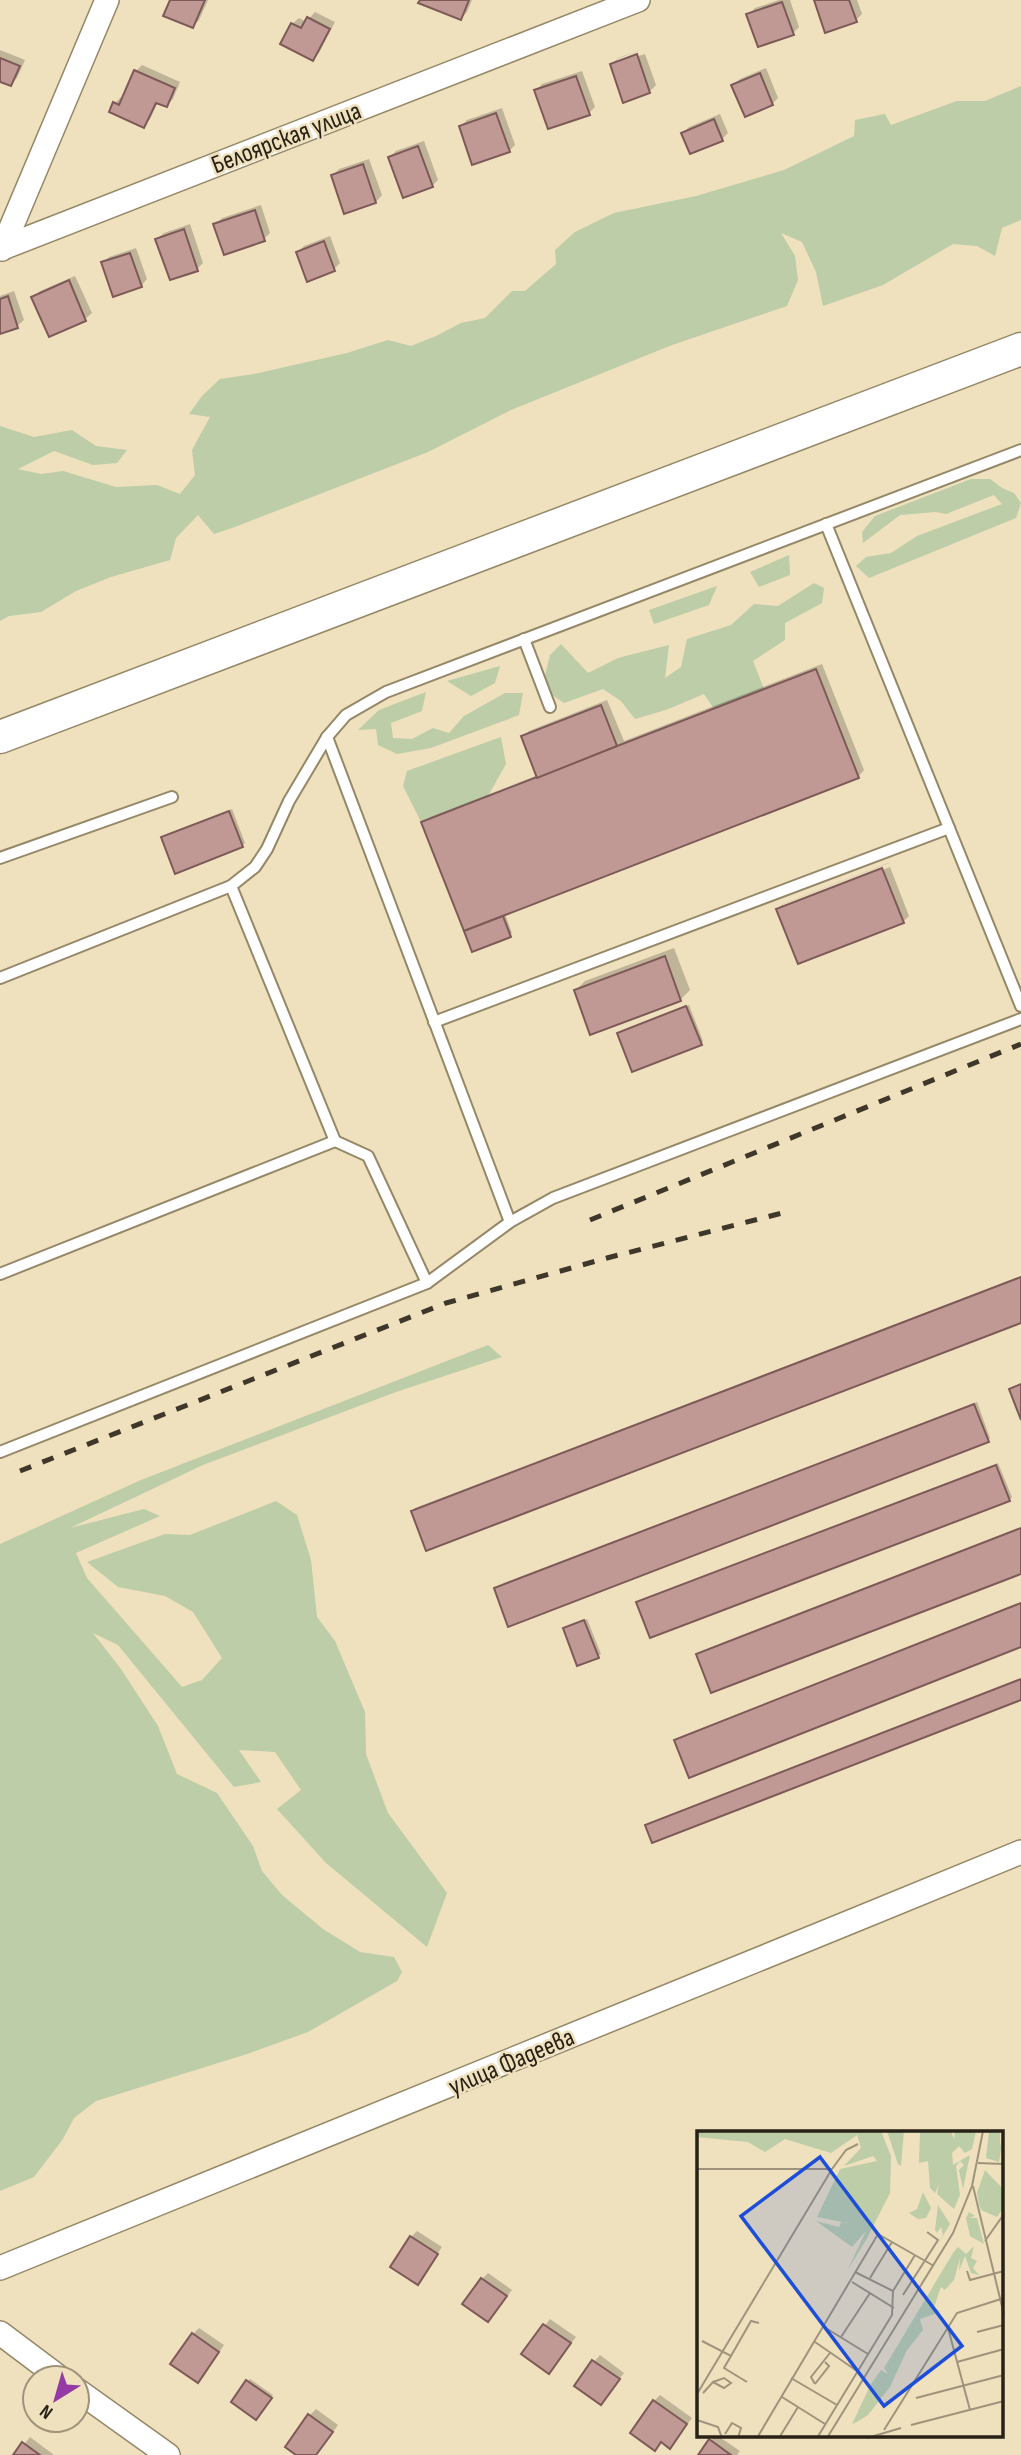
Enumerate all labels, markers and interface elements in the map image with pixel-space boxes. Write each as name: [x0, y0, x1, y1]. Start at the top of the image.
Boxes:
street label: Белоярская улица: [207, 96, 366, 181]
street label: улица Фадеева: [444, 2022, 579, 2103]
inset map: [697, 2131, 1004, 2438]
north arrow: [21, 2364, 91, 2434]
text: N: [36, 2399, 58, 2424]

